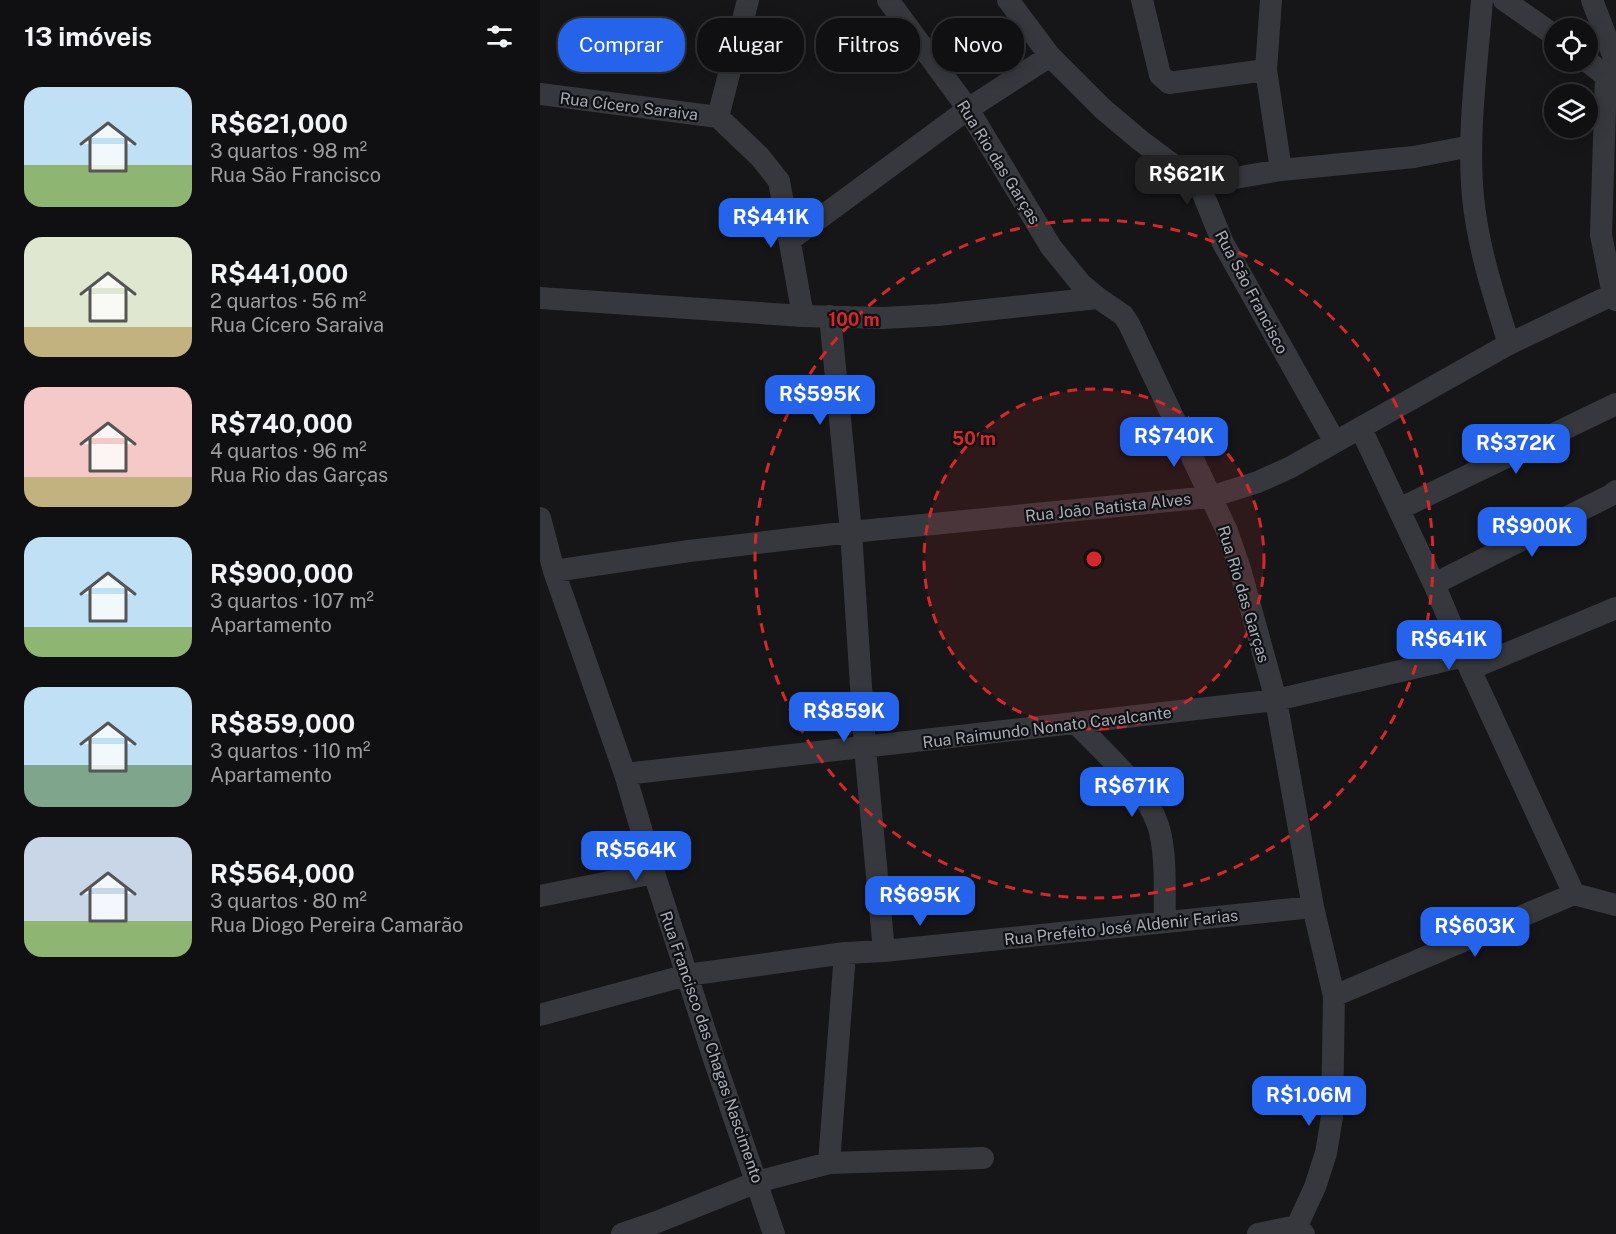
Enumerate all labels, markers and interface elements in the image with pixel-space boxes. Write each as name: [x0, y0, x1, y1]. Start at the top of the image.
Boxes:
chip: Comprar: [558, 18, 685, 72]
chip: Alugar: [697, 18, 804, 72]
chip: Filtros: [816, 18, 920, 72]
chip: Novo: [932, 18, 1024, 72]
map controls: [1544, 18, 1598, 138]
button: locate: [1544, 18, 1598, 72]
icon: filters: [483, 20, 516, 53]
text: 13 imóveis: [24, 21, 152, 52]
button: layers: [1544, 84, 1598, 138]
street label: Rua Cícero Saraiva: [559, 89, 699, 124]
street label: Rua Rio das Garças: [953, 97, 1044, 228]
text: R$621,000: [210, 108, 348, 139]
icon: home: [72, 111, 144, 183]
text: 3 quartos · 98 m²: [210, 139, 367, 163]
pin: R$621K: [1138, 155, 1236, 206]
text: R$621K: [1149, 162, 1225, 186]
text: Rua São Francisco: [210, 163, 381, 187]
pin: R$441K: [722, 198, 820, 249]
text: R$441K: [733, 205, 809, 229]
street label: Rua São Francisco: [1211, 227, 1292, 357]
text: R$441,000: [210, 258, 348, 289]
icon: home: [72, 261, 144, 333]
text: 2 quartos · 56 m²: [210, 289, 366, 313]
text: 100 m: [828, 309, 880, 330]
text: Rua Cícero Saraiva: [210, 313, 384, 337]
pin: R$595K: [771, 375, 869, 426]
text: R$595K: [779, 382, 861, 406]
text: R$740,000: [210, 408, 353, 439]
icon: home: [72, 411, 144, 483]
pin: R$740K: [1125, 417, 1223, 468]
text: R$740K: [1134, 424, 1214, 448]
pin: R$372K: [1467, 424, 1565, 475]
text: 50 m: [952, 428, 996, 449]
text: R$372K: [1476, 431, 1556, 455]
text: 4 quartos · 96 m²: [210, 439, 367, 463]
text: Rua Rio das Garças: [210, 463, 388, 487]
street label: Rua João Batista Alves: [1024, 489, 1192, 526]
pin: R$900K: [1483, 507, 1581, 558]
text: R$900K: [1492, 514, 1572, 538]
street label: Rua Rio das Garças: [1214, 523, 1273, 665]
centre of rings: [1084, 549, 1104, 569]
text: R$900,000: [210, 558, 354, 589]
icon: home: [72, 561, 144, 633]
text: 3 quartos · 107 m²: [210, 589, 374, 613]
text: Apartamento: [210, 613, 332, 637]
pin: R$641K: [1400, 620, 1498, 671]
text: R$641K: [1411, 627, 1487, 651]
pin: R$859K: [795, 692, 893, 743]
text: R$859K: [803, 699, 885, 723]
street label: Rua Raimundo Nonato Cavalcante: [921, 703, 1173, 752]
text: R$859,000: [210, 708, 355, 739]
icon: home: [72, 711, 144, 783]
text: 3 quartos · 110 m²: [210, 739, 370, 763]
text: Apartamento: [210, 763, 332, 787]
pin: R$671K: [1083, 767, 1181, 818]
text: R$671K: [1094, 774, 1170, 798]
pin: R$564K: [587, 831, 685, 882]
text: R$564K: [595, 838, 677, 862]
text: R$564,000: [210, 858, 355, 889]
icon: home: [72, 861, 144, 933]
pin: R$695K: [871, 876, 969, 927]
text: R$695K: [879, 883, 961, 907]
text: 3 quartos · 80 m²: [210, 889, 367, 913]
street label: Rua Prefeito José Aldenir Farias: [1003, 906, 1239, 949]
pin: R$603K: [1426, 907, 1524, 958]
street label: Rua Francisco das Chagas Nascimento: [656, 909, 767, 1186]
text: Rua Diogo Pereira Camarão: [210, 913, 463, 937]
text: R$603K: [1434, 914, 1516, 938]
pin: R$1.06M: [1254, 1076, 1364, 1127]
text: R$1.06M: [1266, 1083, 1352, 1107]

